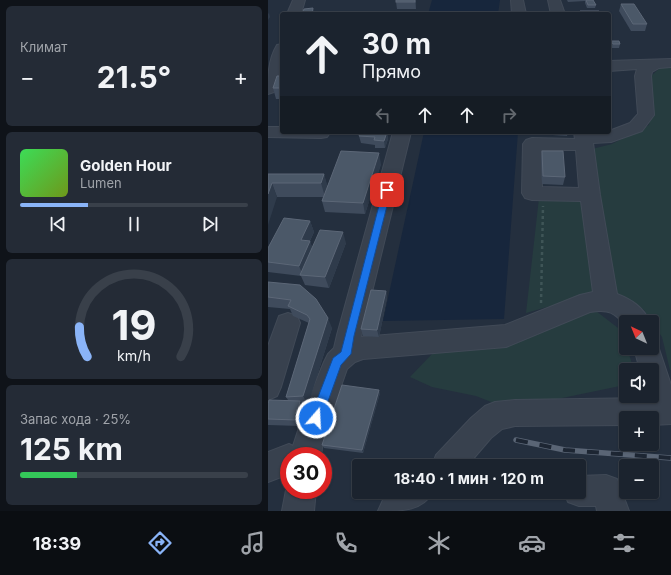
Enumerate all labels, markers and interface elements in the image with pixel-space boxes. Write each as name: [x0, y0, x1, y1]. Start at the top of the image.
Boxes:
text: 30 m: [362, 27, 431, 61]
icon: ahead: [296, 28, 348, 80]
text: Климат: [20, 39, 67, 55]
text: 21.5°: [97, 59, 171, 95]
text: Прямо: [362, 61, 421, 82]
text: −: [20, 64, 35, 90]
text: +: [233, 64, 248, 90]
icon: left: [372, 104, 394, 126]
icon: ahead: [414, 104, 436, 126]
icon: ahead: [456, 104, 478, 126]
icon: right: [498, 104, 520, 126]
text: Golden Hour: [80, 156, 172, 175]
pin: [370, 173, 404, 207]
text: Lumen: [80, 175, 122, 191]
icon: arrive: [376, 179, 398, 201]
icon: previous: [47, 213, 69, 235]
icon: pause: [123, 213, 145, 235]
icon: next: [199, 213, 221, 235]
text: 19: [112, 299, 156, 349]
north arrow: [619, 315, 659, 355]
map controls: [619, 315, 659, 499]
text: km/h: [117, 346, 151, 363]
button: sound: [619, 363, 659, 403]
position arrow: [295, 397, 337, 439]
text: Запас хода · 25%: [20, 411, 131, 427]
button: +: [619, 411, 659, 451]
text: 125 km: [20, 431, 123, 467]
speed limit sign: 30: [280, 447, 332, 499]
button: −: [619, 459, 659, 499]
text: 18:40 · 1 мин · 120 m: [394, 469, 544, 488]
icon: directions: [146, 529, 174, 557]
icon: music: [239, 529, 267, 557]
icon: phone: [332, 529, 360, 557]
icon: climate: [425, 529, 453, 557]
icon: car: [518, 529, 546, 557]
icon: filters: [610, 529, 638, 557]
text: 18:39: [32, 533, 81, 554]

